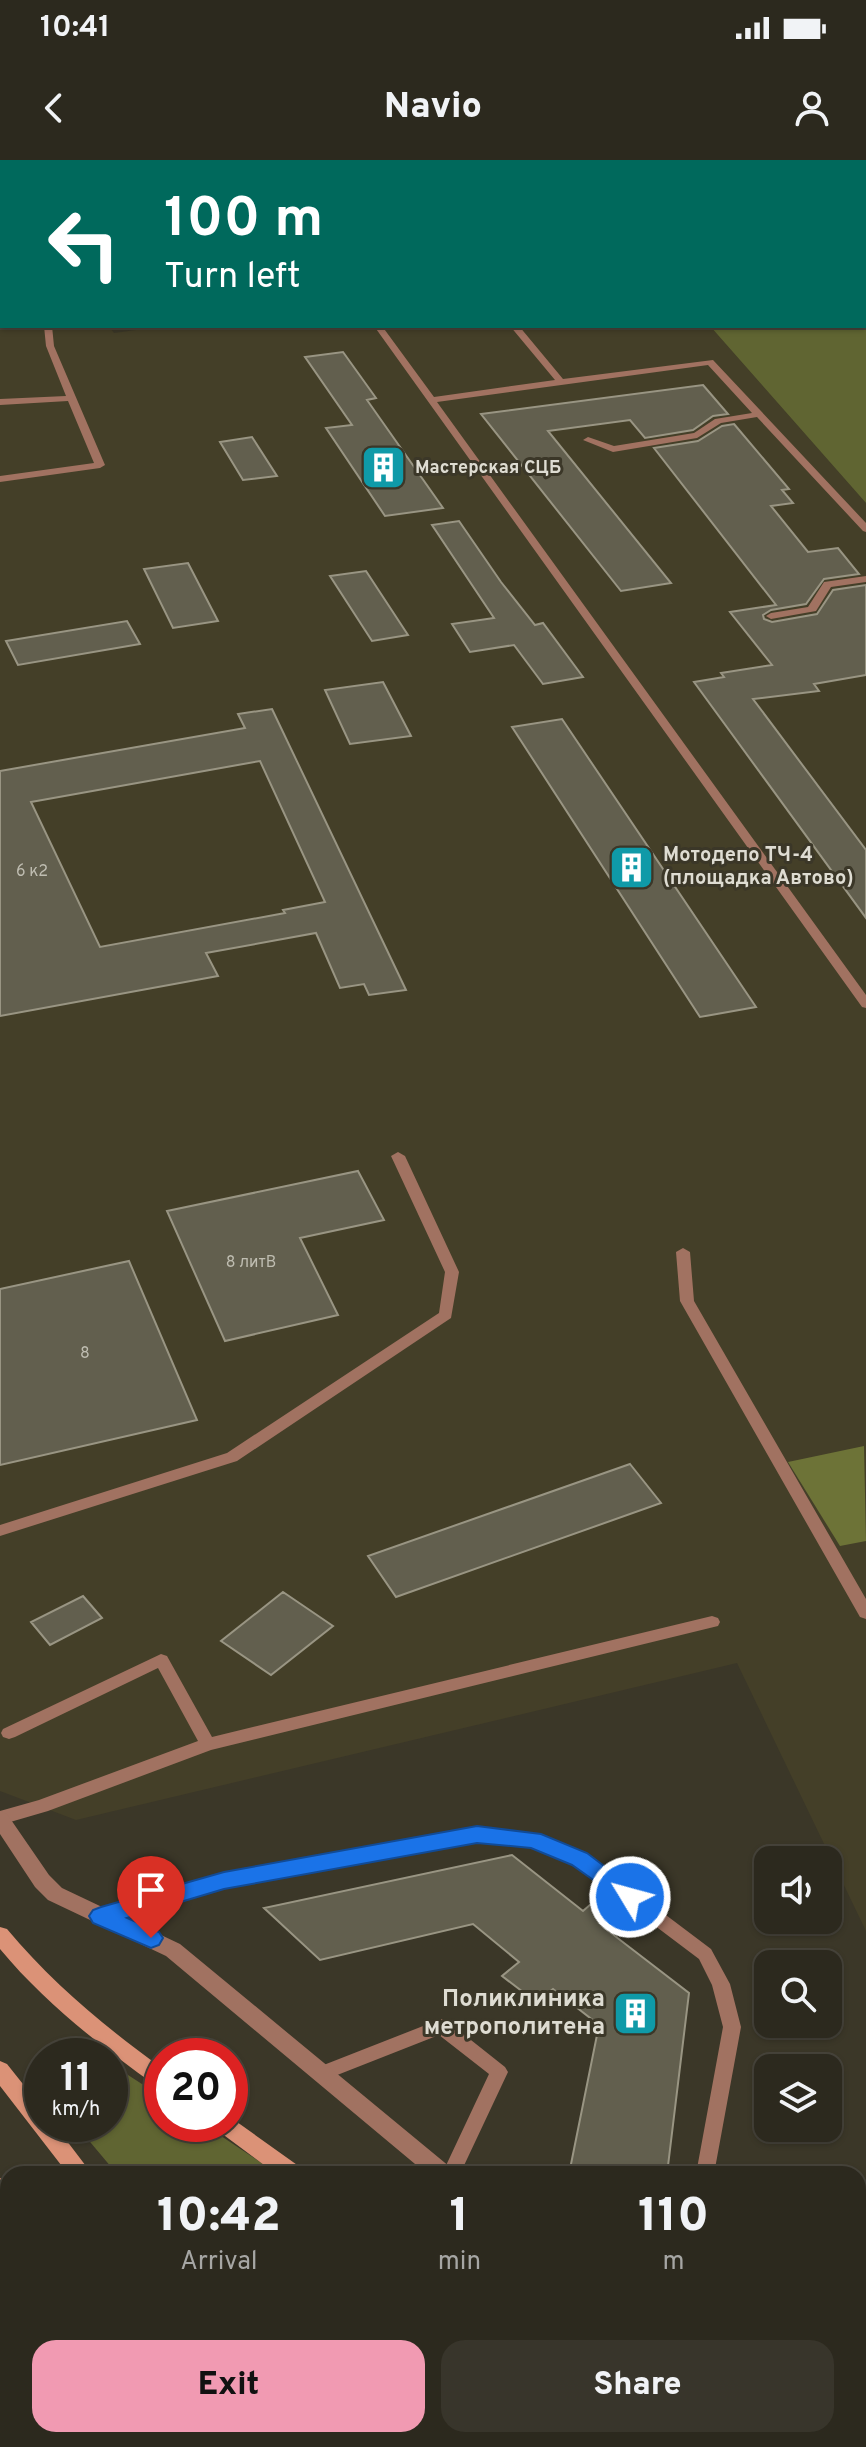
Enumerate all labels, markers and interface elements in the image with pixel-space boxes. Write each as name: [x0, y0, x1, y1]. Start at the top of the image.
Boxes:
text: 10:41: [40, 10, 110, 47]
text: Navio: [384, 85, 482, 131]
icon: back: [32, 86, 76, 130]
icon: person: [790, 86, 834, 130]
text: 100 m: [164, 186, 323, 256]
icon: left: [32, 192, 136, 296]
text: Turn left: [164, 255, 301, 301]
building icon: Мастерская СЦБ: [360, 444, 408, 492]
place label: Мастерская СЦБ: [415, 457, 561, 480]
building icon: Мотодепо ТЧ-4 (площадка Автово): [608, 843, 656, 891]
place label: Мотодепо ТЧ-4 (площадка Автово): [663, 843, 854, 892]
house number: 6 к2: [16, 862, 48, 882]
house number: 8 литВ: [226, 1253, 276, 1273]
house number: 8: [80, 1344, 90, 1364]
map controls: [754, 1846, 842, 2142]
button: sound: [754, 1846, 842, 1934]
position arrow: [588, 1855, 672, 1939]
pin: [117, 1856, 185, 1938]
icon: arrive: [129, 1868, 173, 1912]
button: search: [754, 1950, 842, 2038]
place label: Поликлиника метрополитена: [424, 1985, 605, 2043]
building icon: Поликлиника метрополитена: [612, 1990, 660, 2038]
speed limit sign: 20: [144, 2038, 248, 2142]
button: layers: [754, 2054, 842, 2142]
text: 11: [60, 2055, 92, 2105]
text: km/h: [52, 2097, 100, 2123]
text: 10:42: [157, 2188, 281, 2248]
text: 1: [450, 2188, 469, 2248]
text: 110: [638, 2188, 709, 2248]
text: Arrival: [180, 2246, 258, 2279]
text: min: [438, 2246, 481, 2279]
text: m: [663, 2246, 685, 2279]
button: Exit: [32, 2340, 425, 2432]
button: Share: [441, 2340, 834, 2432]

